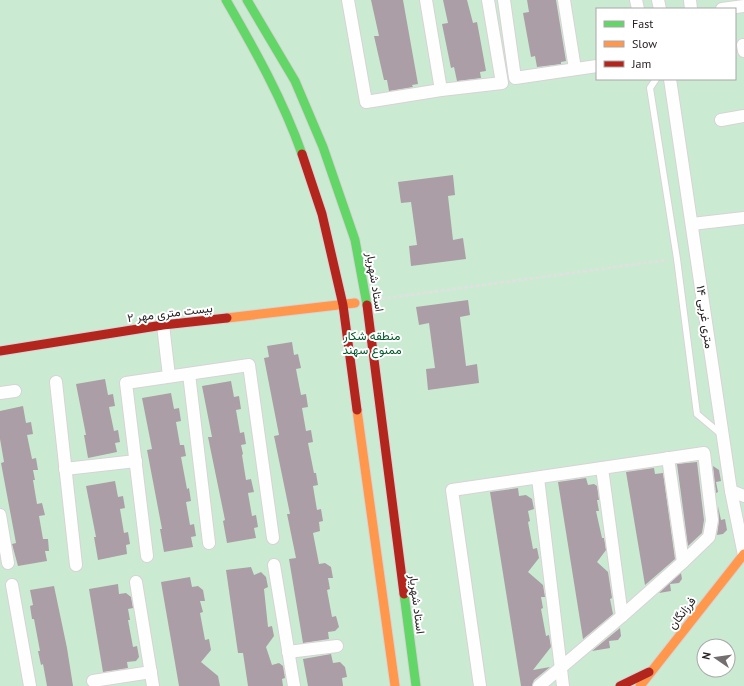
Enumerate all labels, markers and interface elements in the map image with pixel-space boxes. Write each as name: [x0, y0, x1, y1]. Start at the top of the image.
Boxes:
legend: [596, 8, 736, 80]
text: Fast: [632, 16, 653, 31]
text: Slow: [632, 36, 657, 51]
text: Jam: [631, 56, 651, 71]
street label: استاد شهریار: [362, 250, 388, 313]
street label: ۱۴ متری غربی: [693, 284, 717, 350]
street label: بیست متری مهر ۲: [126, 300, 214, 326]
park label: منطقه شکار ممنوع سهند: [342, 328, 402, 359]
street label: استاد شهریار: [405, 572, 429, 635]
street label: فرزانگان: [664, 594, 700, 632]
north arrow: [696, 638, 736, 678]
text: N: [699, 651, 714, 661]

